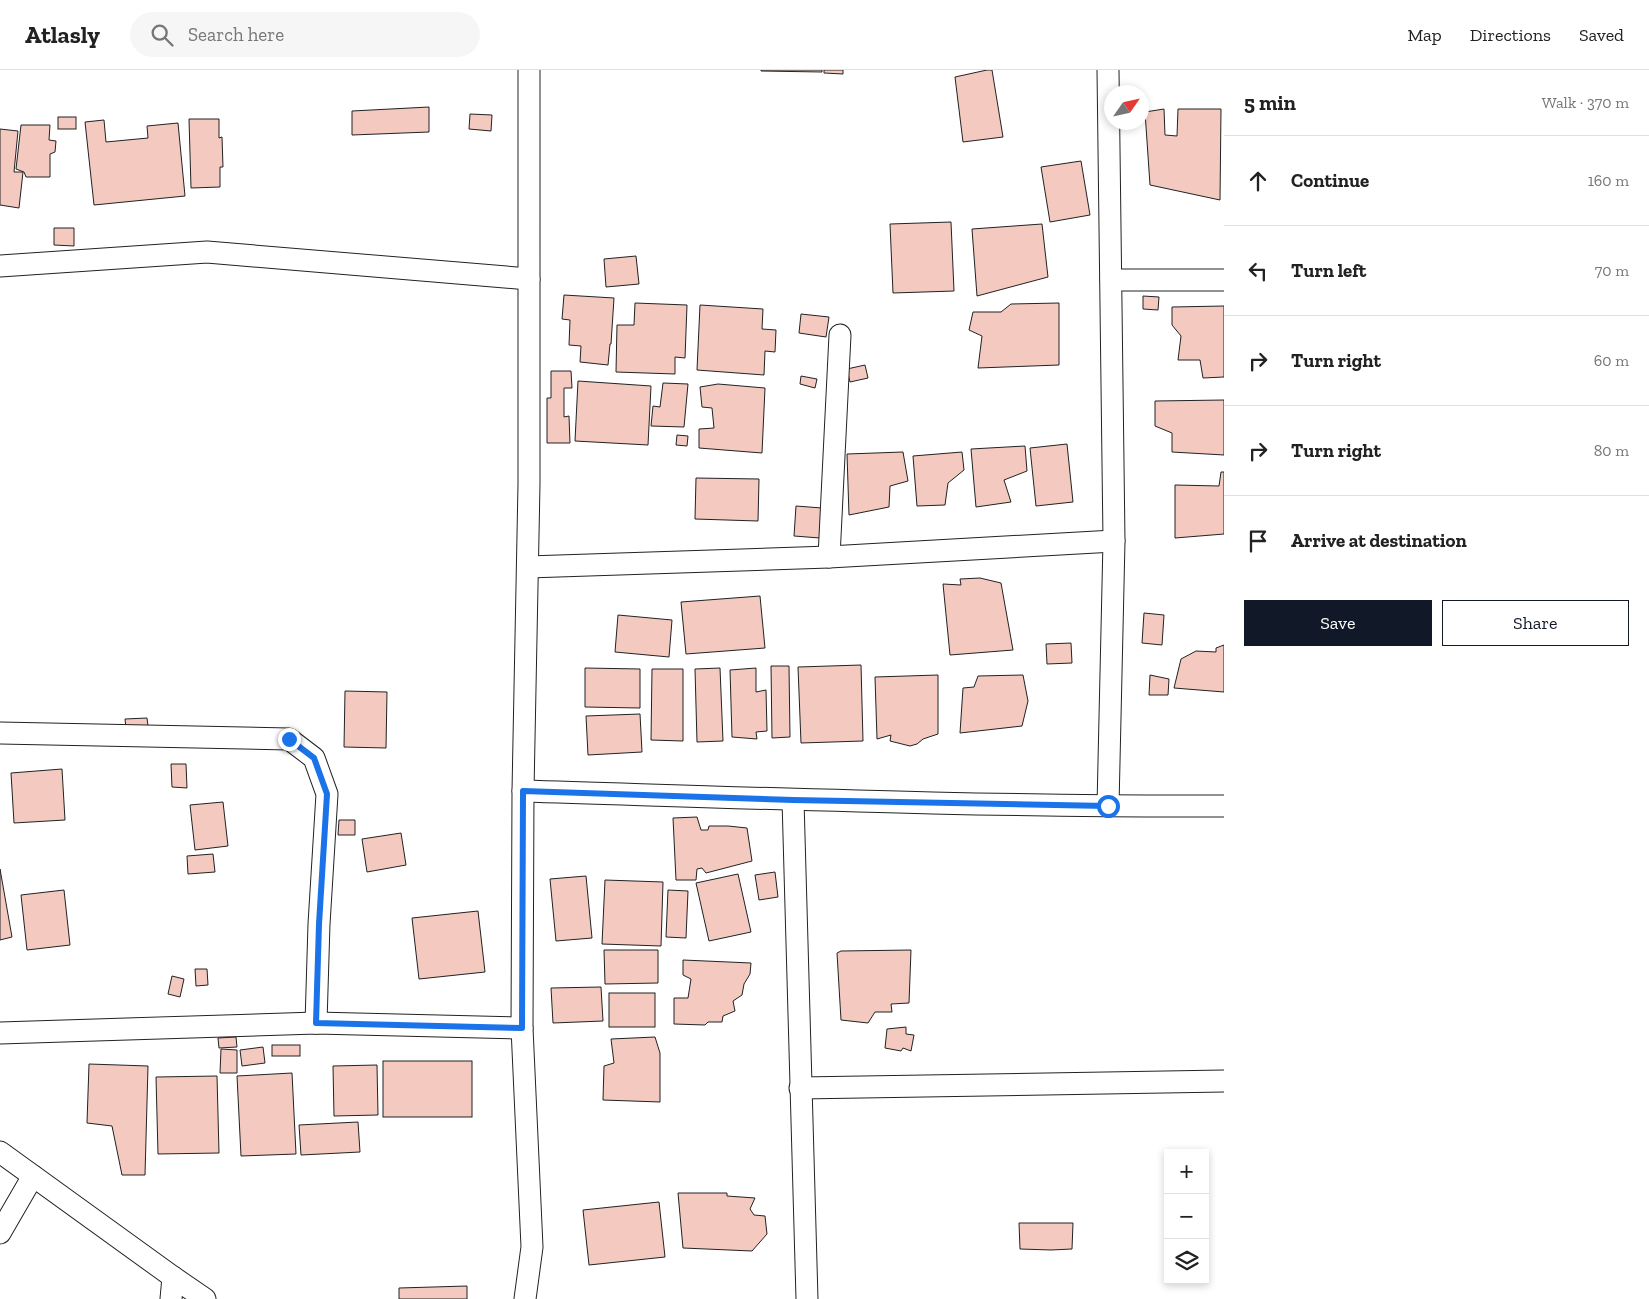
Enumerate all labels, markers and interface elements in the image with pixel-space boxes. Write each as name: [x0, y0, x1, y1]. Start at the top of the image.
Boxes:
search box: [130, 12, 480, 57]
text: Atlasly: [25, 20, 100, 49]
icon: search: [148, 21, 176, 49]
text: Search here: [188, 23, 284, 46]
text: Map: [1407, 24, 1442, 46]
text: Directions: [1470, 24, 1551, 46]
text: Saved: [1579, 24, 1624, 46]
north arrow: [1104, 85, 1149, 130]
text: 5 min: [1244, 90, 1296, 115]
text: Walk · 370 m: [1542, 93, 1629, 112]
icon: ahead: [1244, 167, 1272, 195]
text: Continue: [1291, 169, 1369, 192]
text: 160 m: [1588, 171, 1629, 190]
icon: left: [1244, 257, 1272, 285]
text: Turn left: [1291, 259, 1366, 282]
text: 70 m: [1595, 261, 1629, 280]
icon: right: [1244, 347, 1272, 375]
text: Turn right: [1291, 349, 1381, 372]
text: 60 m: [1594, 351, 1629, 370]
icon: right: [1244, 437, 1272, 465]
text: Turn right: [1291, 439, 1381, 462]
text: 80 m: [1594, 441, 1629, 460]
icon: arrive: [1244, 527, 1272, 555]
text: Arrive at destination: [1291, 529, 1467, 552]
button: Save: [1244, 600, 1432, 646]
button: Share: [1442, 600, 1629, 646]
route end: [278, 728, 301, 751]
route start: [1097, 795, 1120, 818]
map controls: [1164, 1149, 1209, 1284]
button: +: [1164, 1149, 1209, 1194]
button: −: [1164, 1194, 1209, 1239]
button: layers: [1164, 1239, 1209, 1284]

